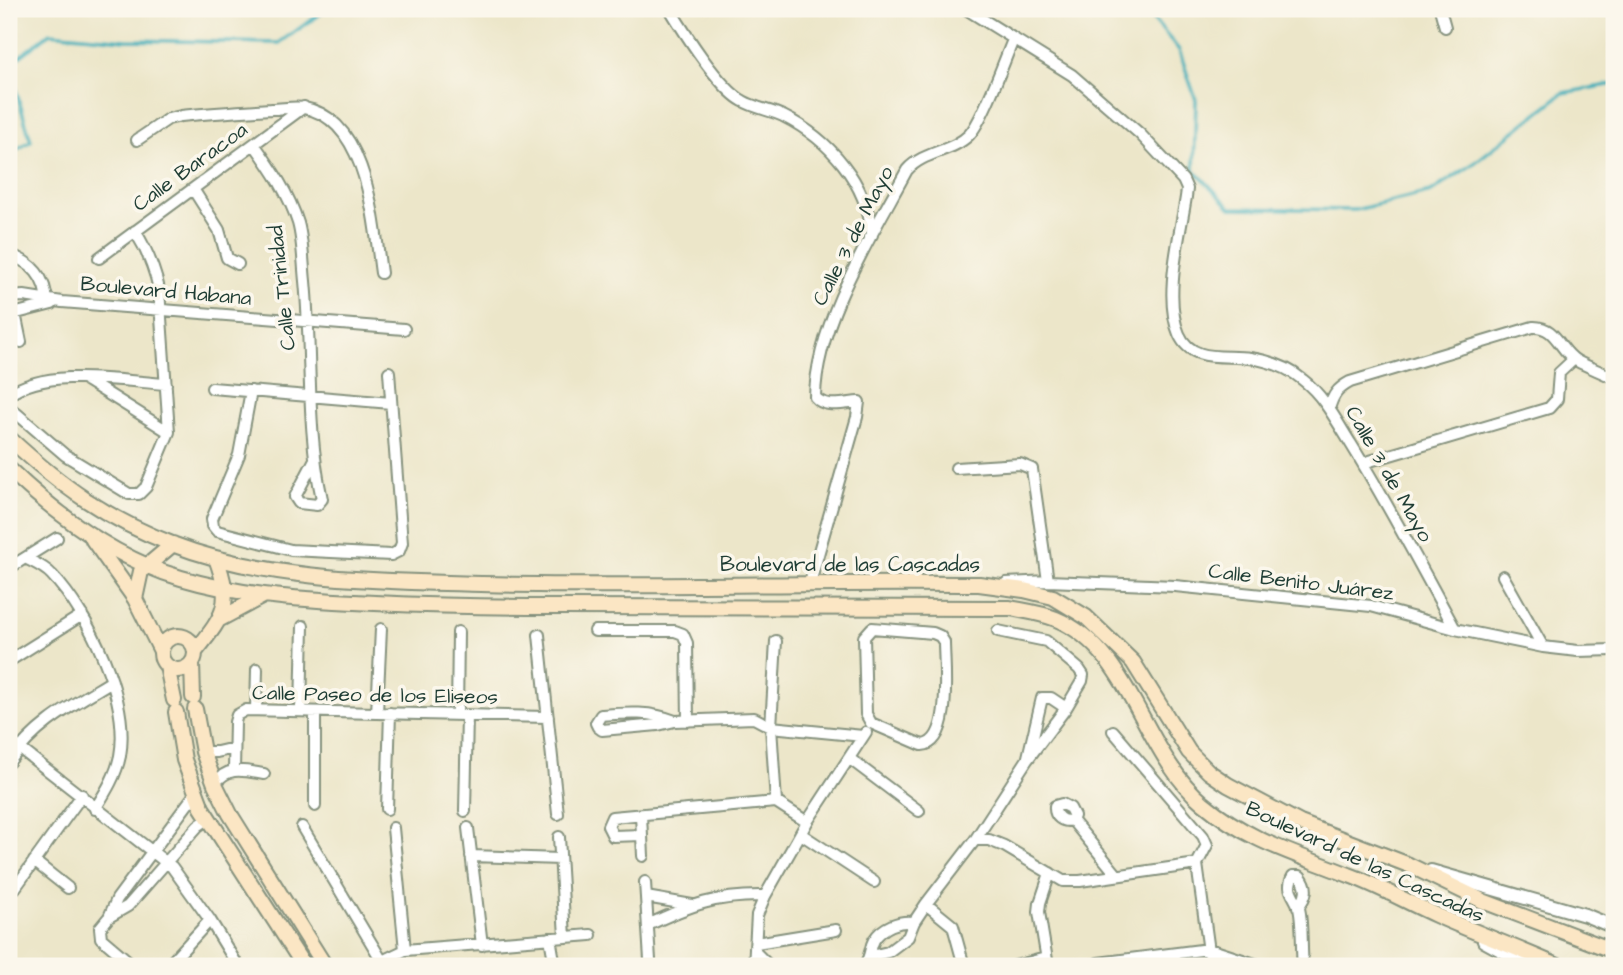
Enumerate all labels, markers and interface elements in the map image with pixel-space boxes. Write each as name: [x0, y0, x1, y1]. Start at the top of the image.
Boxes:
street label: Calle Baracoa: [127, 115, 254, 219]
street label: Calle 3 de Mayo: [805, 161, 903, 312]
street label: Calle Trinidad: [261, 224, 303, 352]
street label: Boulevard Habana: [79, 269, 253, 313]
street label: Calle 3 de Mayo: [1336, 401, 1440, 549]
street label: Boulevard de las Cascadas: [720, 550, 980, 579]
street label: Calle Benito Juárez: [1207, 556, 1396, 608]
street label: Calle Paseo de los Eliseos: [252, 678, 498, 712]
street label: Boulevard de las Cascadas: [1241, 794, 1489, 930]

